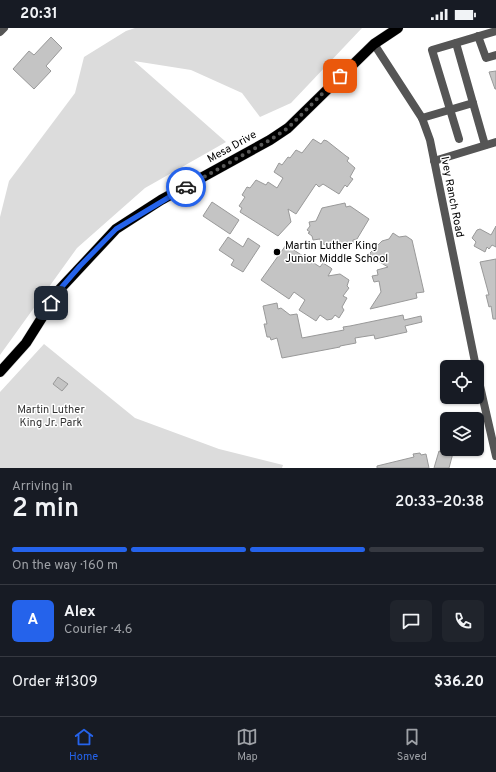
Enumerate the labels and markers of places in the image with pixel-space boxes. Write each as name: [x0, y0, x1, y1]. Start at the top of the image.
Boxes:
pin: [323, 59, 357, 93]
place label: Martin Luther King Junior Middle School: [285, 239, 388, 266]
marker: Martin Luther King Junior Middle School: [272, 247, 282, 257]
pin: [34, 286, 68, 320]

